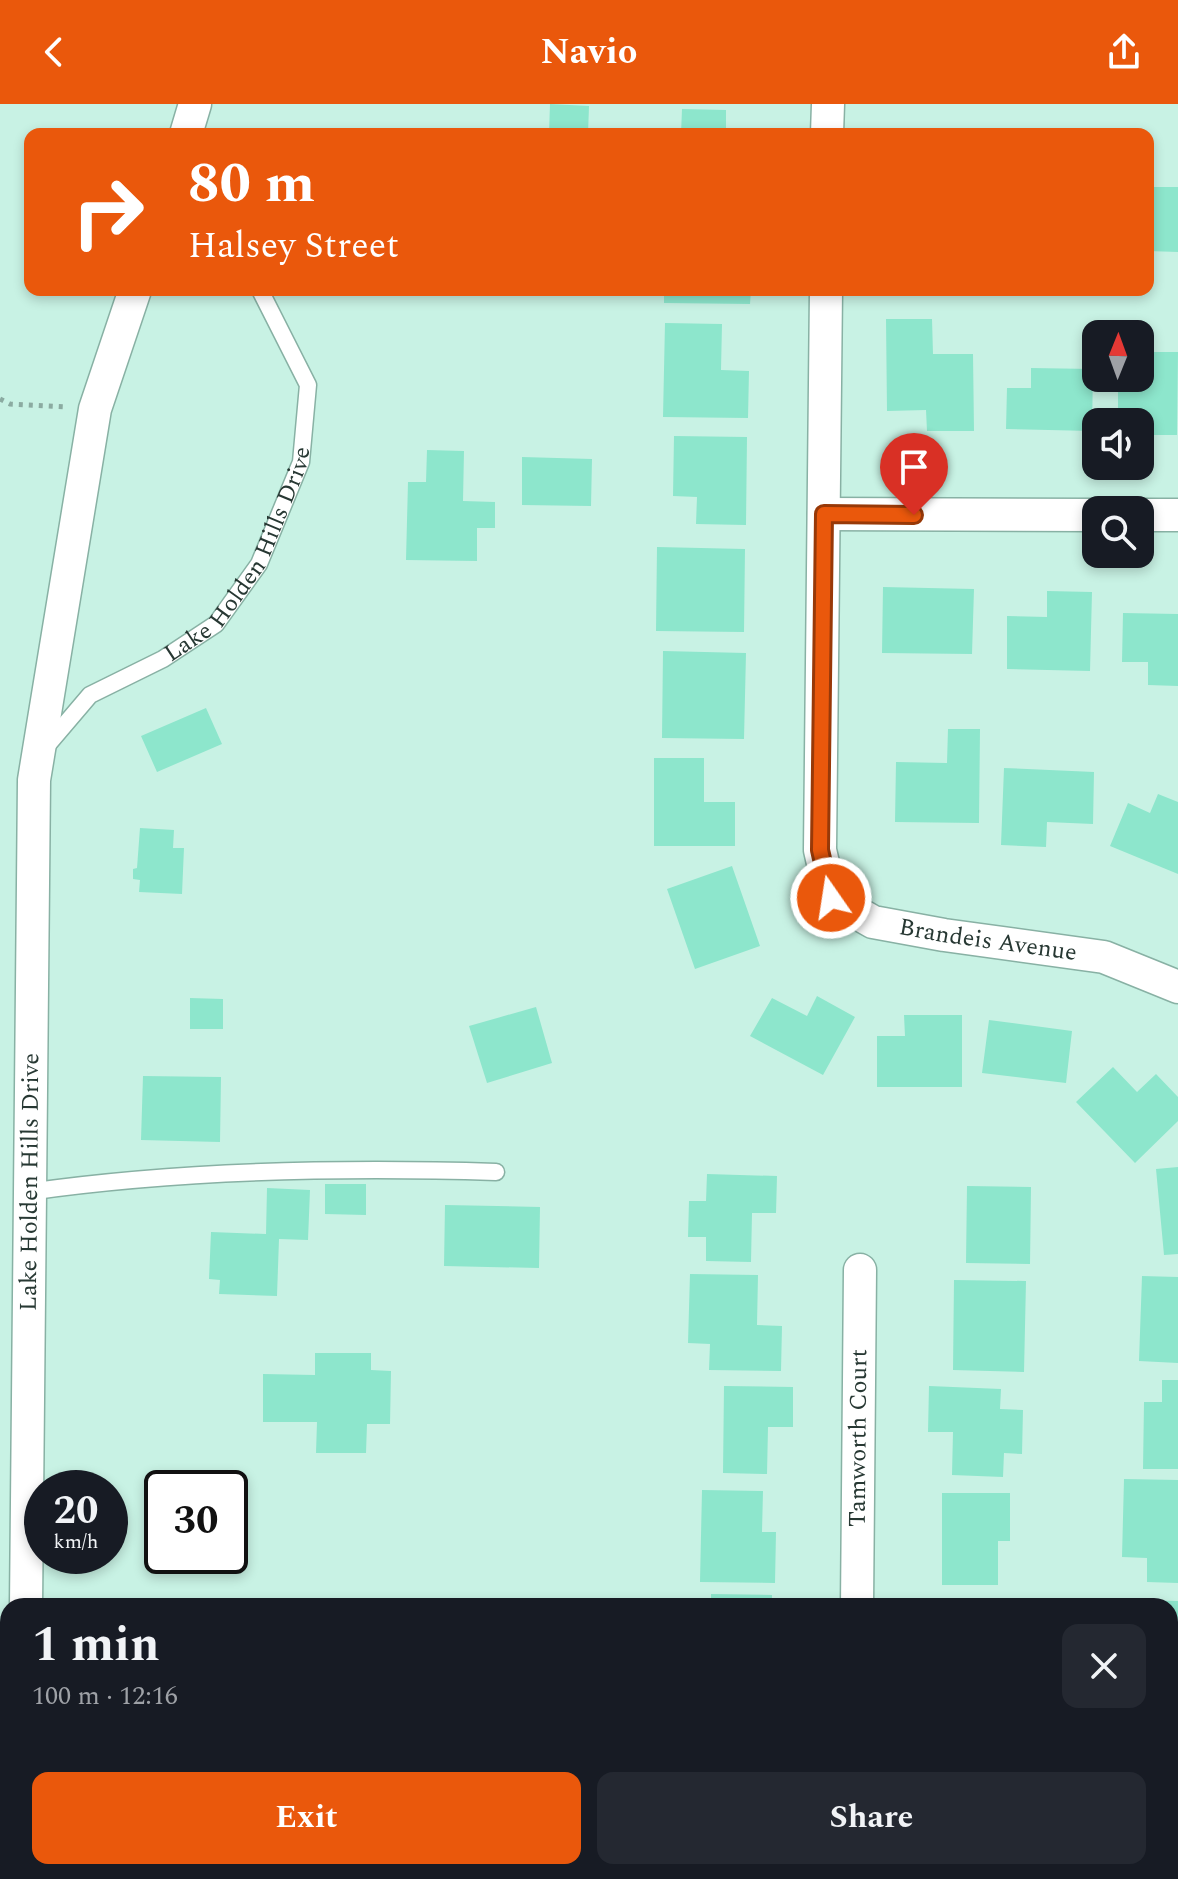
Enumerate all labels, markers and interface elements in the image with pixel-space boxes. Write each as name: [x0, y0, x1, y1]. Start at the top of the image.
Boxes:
text: Navio: [541, 25, 637, 80]
icon: back: [32, 30, 76, 74]
icon: share: [1102, 30, 1146, 74]
text: 80 m: [188, 142, 315, 227]
icon: right: [56, 160, 160, 264]
text: Halsey Street: [188, 219, 399, 274]
north arrow: [1082, 320, 1154, 392]
map controls: [1082, 320, 1154, 568]
button: sound: [1082, 408, 1154, 480]
pin: [880, 433, 948, 515]
street label: Lake Holden Hills Drive: [157, 445, 320, 671]
icon: arrive: [892, 445, 936, 489]
button: search: [1082, 496, 1154, 568]
position arrow: [789, 856, 873, 940]
street label: Brandeis Avenue: [896, 909, 1079, 971]
street label: Lake Holden Hills Drive: [11, 1053, 49, 1311]
street label: Tamworth Court: [840, 1349, 877, 1527]
speed limit sign: 30: [144, 1470, 248, 1574]
text: 20: [54, 1481, 98, 1542]
text: km/h: [54, 1527, 99, 1557]
text: 1 min: [32, 1609, 160, 1682]
button: close: [1062, 1624, 1146, 1708]
text: 100 m · 12:16: [32, 1676, 178, 1716]
button: Exit: [32, 1772, 581, 1864]
button: Share: [597, 1772, 1146, 1864]

